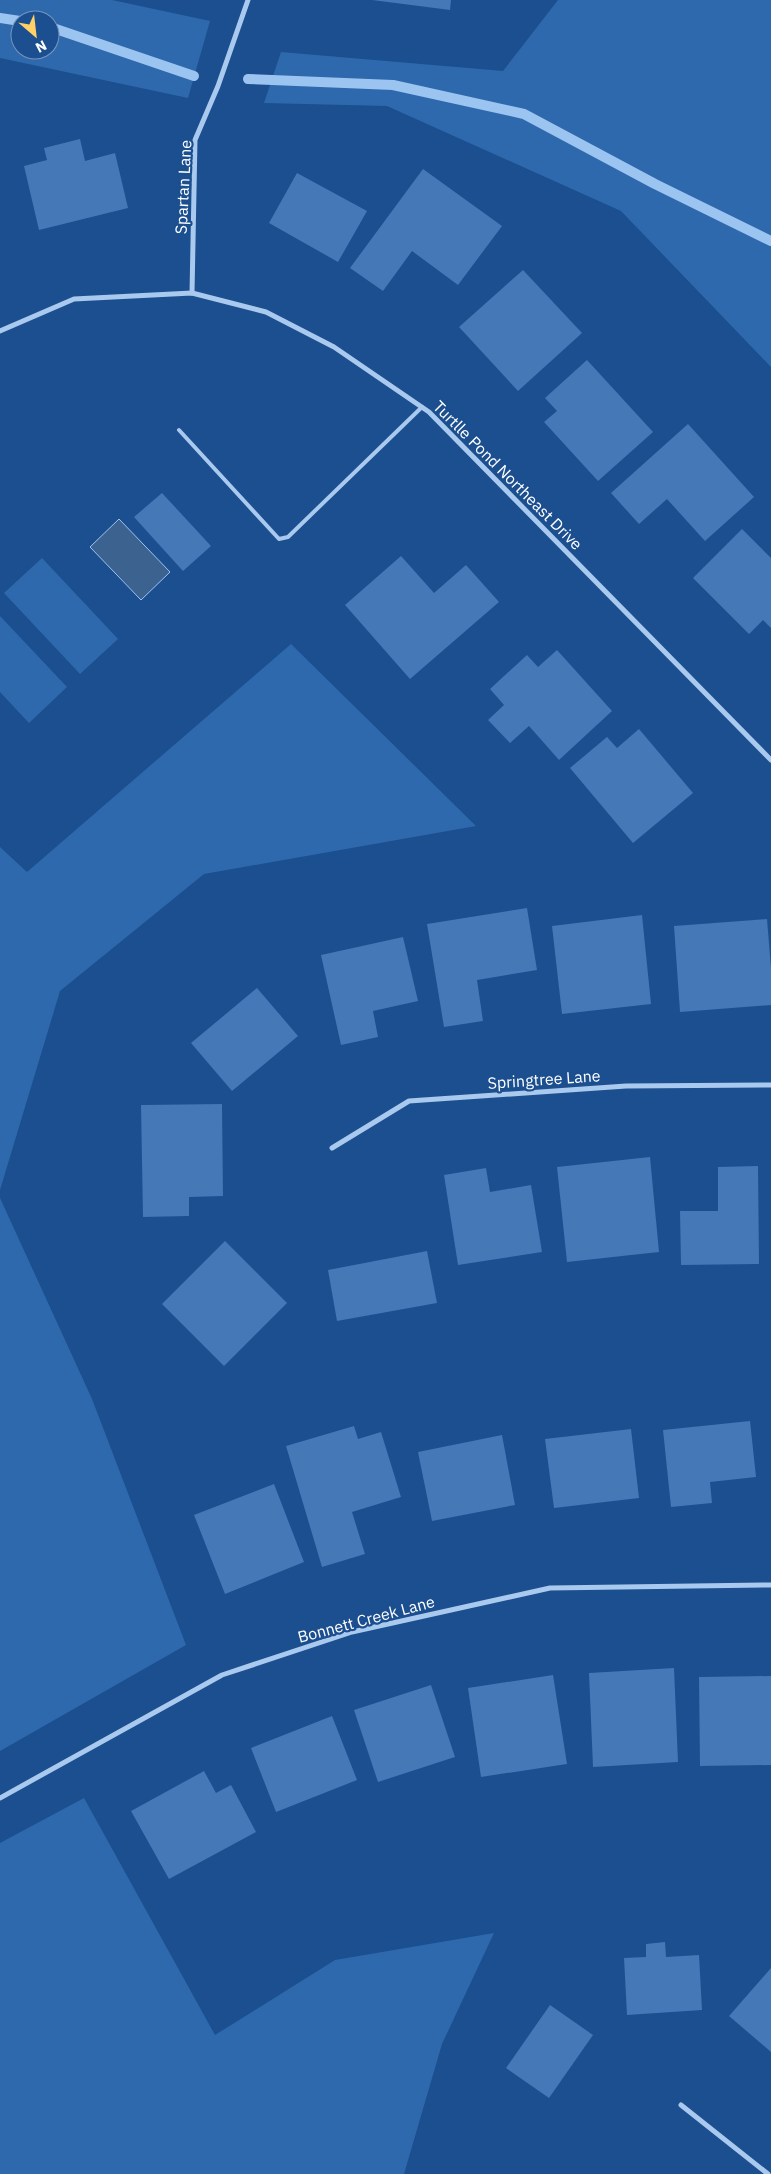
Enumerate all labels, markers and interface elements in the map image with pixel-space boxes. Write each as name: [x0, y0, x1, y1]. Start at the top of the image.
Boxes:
north arrow: [10, 10, 60, 60]
text: N: [32, 36, 50, 57]
street label: Spartan Lane: [171, 139, 195, 235]
street label: Turtlle Pond Northeast Drive: [429, 396, 587, 554]
street label: Springtree Lane: [487, 1065, 601, 1093]
street label: Bonnett Creek Lane: [295, 1591, 437, 1647]

